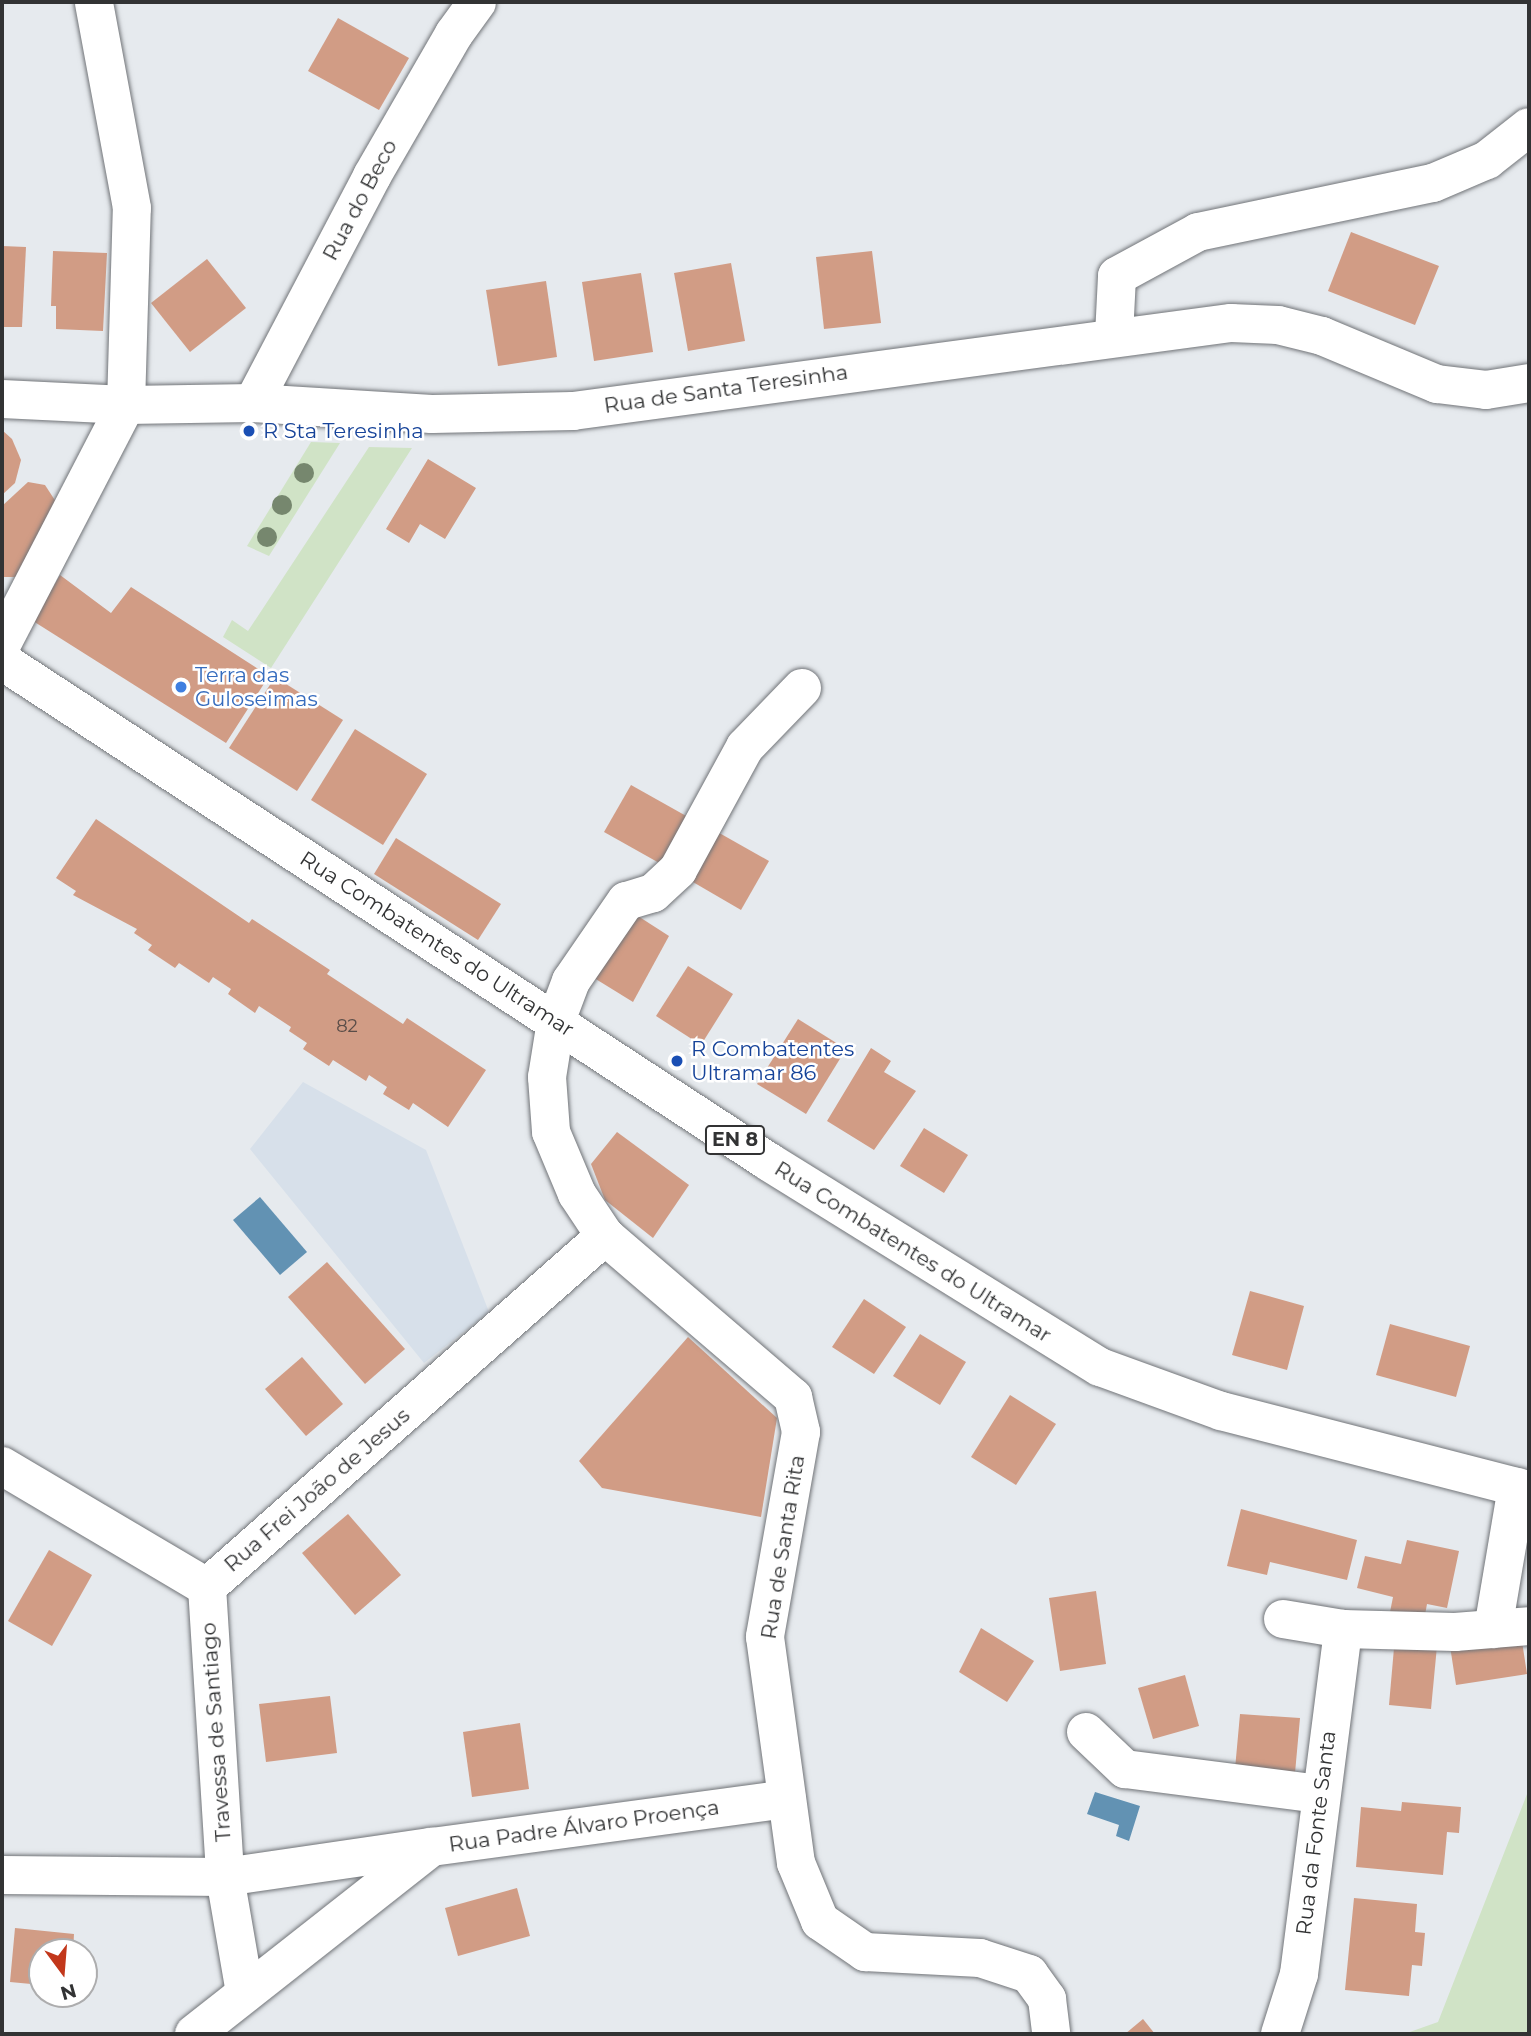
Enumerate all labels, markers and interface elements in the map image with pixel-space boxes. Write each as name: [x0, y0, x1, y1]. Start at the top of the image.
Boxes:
street label: Rua do Beco: [318, 135, 402, 265]
street label: Rua de Santa Teresinha: [602, 359, 850, 419]
place label: R Sta Teresinha: [263, 418, 424, 444]
marker: R Sta Teresinha: [241, 423, 257, 439]
place label: Terra das Guloseimas: [195, 662, 318, 712]
marker: Terra das Guloseimas: [173, 679, 189, 695]
street label: Rua Combatentes do Ultramar: [295, 846, 579, 1042]
house number: 82: [336, 1015, 358, 1037]
place label: R Combatentes Ultramar 86: [691, 1036, 854, 1086]
marker: R Combatentes Ultramar 86: [669, 1053, 685, 1069]
road number: EN 8: [704, 1124, 766, 1156]
street label: Rua Combatentes do Ultramar: [770, 1156, 1056, 1348]
street label: Rua Frei João de Jesus: [219, 1403, 415, 1577]
street label: Rua de Santa Rita: [756, 1453, 810, 1641]
street label: Travessa de Santiago: [196, 1622, 236, 1842]
street label: Rua da Fonte Santa: [1291, 1729, 1341, 1937]
street label: Rua Padre Álvaro Proença: [447, 1795, 721, 1857]
north arrow: [28, 1938, 98, 2008]
text: N: [58, 1979, 79, 2005]

